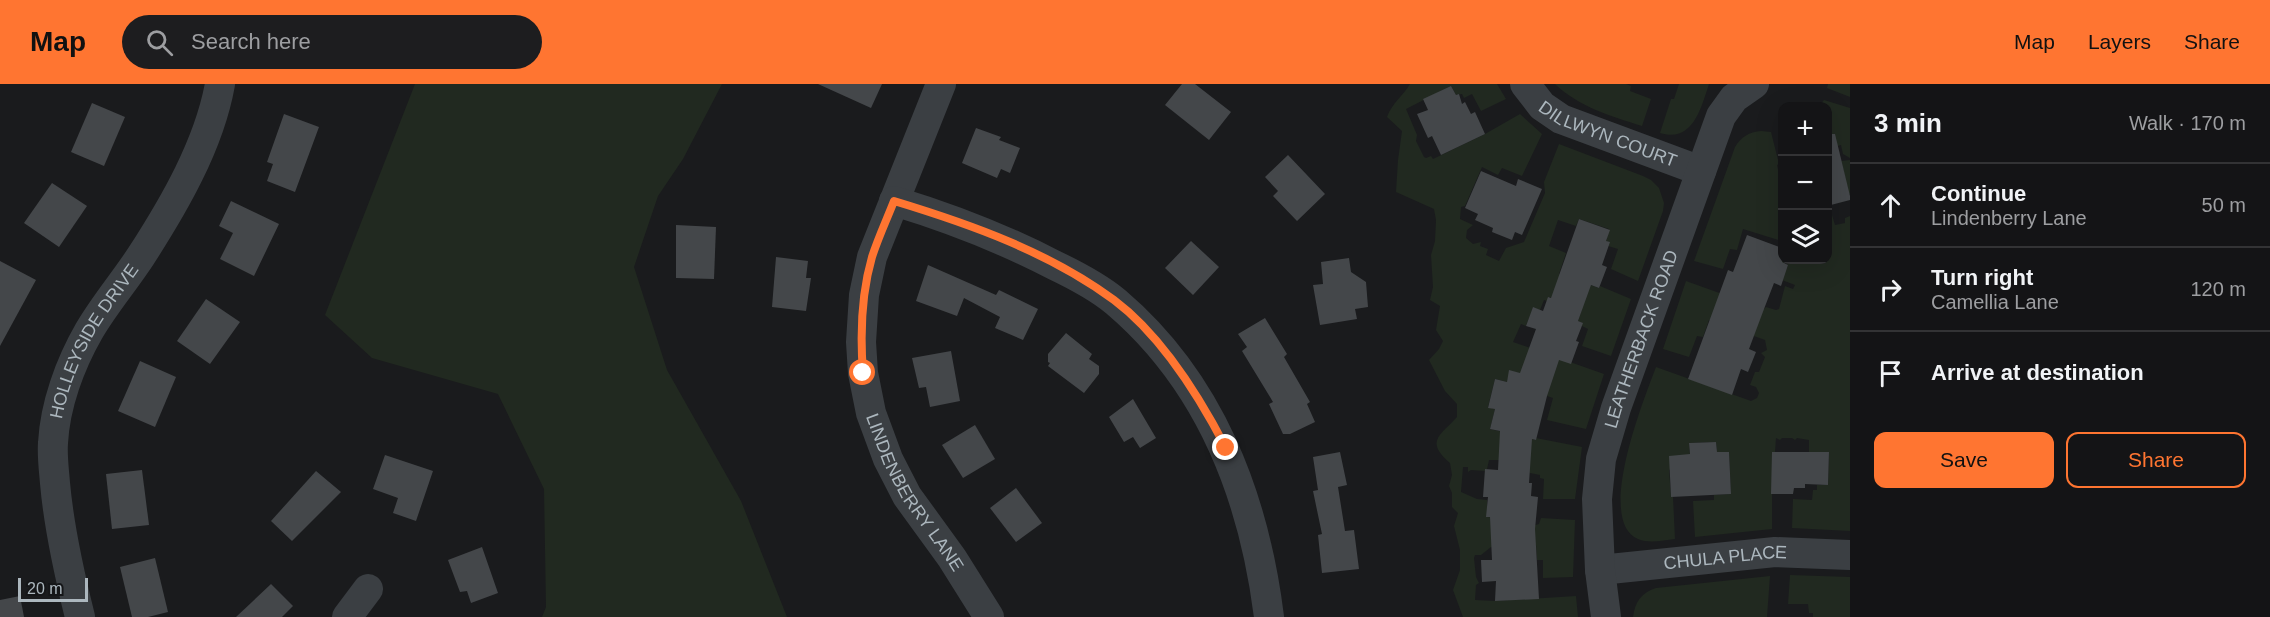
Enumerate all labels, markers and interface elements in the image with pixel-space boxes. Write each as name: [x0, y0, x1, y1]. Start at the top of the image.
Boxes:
search box: [122, 15, 542, 69]
text: Map: [30, 26, 86, 57]
icon: search: [143, 26, 176, 59]
text: Search here: [191, 29, 311, 54]
text: Map: [2014, 30, 2055, 53]
text: Layers: [2088, 30, 2151, 53]
text: Share: [2184, 30, 2240, 53]
street label: DILLWYN COURT: [1535, 97, 1680, 171]
map controls: [1778, 102, 1832, 264]
button: +: [1778, 102, 1832, 156]
text: 3 min: [1874, 108, 1942, 138]
text: Walk · 170 m: [2129, 112, 2246, 134]
button: −: [1778, 156, 1832, 210]
text: Continue: [1931, 181, 2026, 206]
icon: ahead: [1874, 189, 1907, 222]
text: 50 m: [2202, 194, 2246, 216]
text: Lindenberry Lane: [1931, 207, 2087, 229]
button: layers: [1778, 210, 1832, 264]
street label: LEATHERBACK ROAD: [1601, 247, 1682, 431]
street label: HOLLEYSIDE DRIVE: [46, 260, 142, 420]
text: Turn right: [1931, 265, 2033, 290]
icon: right: [1874, 273, 1907, 306]
text: 120 m: [2190, 278, 2246, 300]
text: Camellia Lane: [1931, 291, 2059, 313]
icon: arrive: [1874, 357, 1907, 390]
route start: [849, 359, 875, 385]
text: Arrive at destination: [1931, 360, 2144, 385]
street label: LINDENBERRY LANE: [862, 411, 968, 575]
button: Save: [1874, 432, 2054, 488]
button: Share: [2066, 432, 2246, 488]
route end: [1212, 434, 1238, 460]
street label: CHULA PLACE: [1663, 542, 1788, 573]
scale bar: [18, 575, 88, 602]
text: 20 m: [27, 580, 63, 597]

